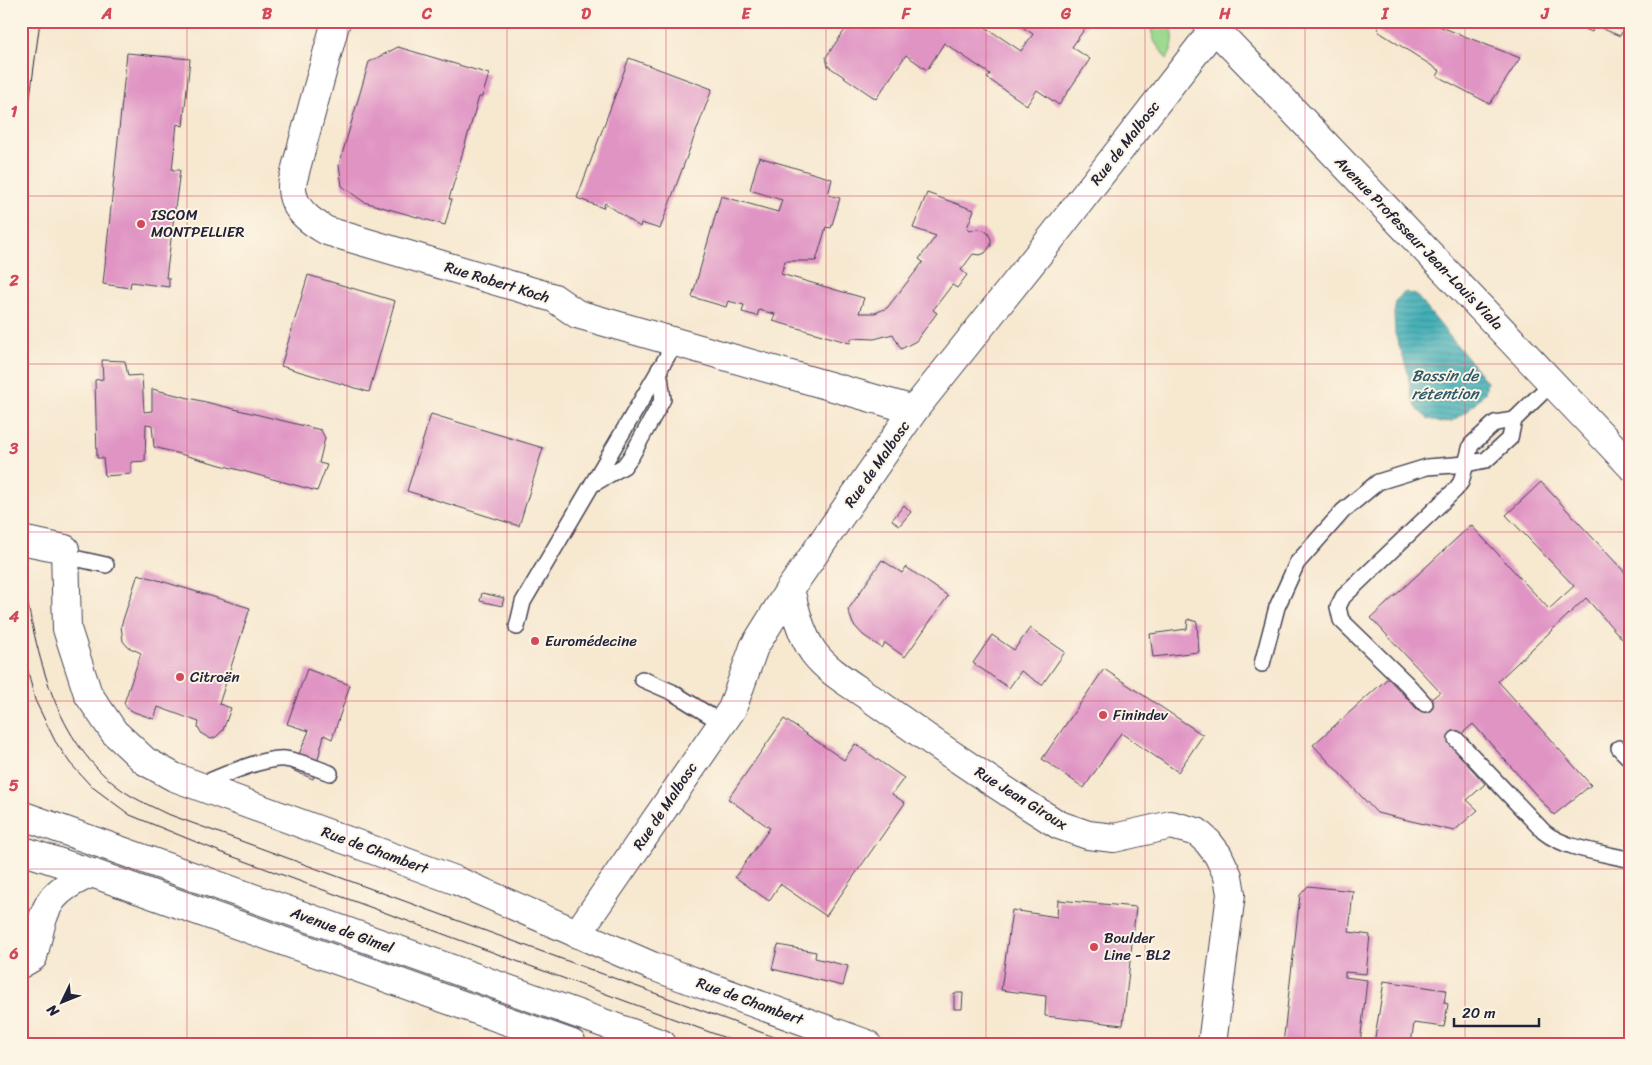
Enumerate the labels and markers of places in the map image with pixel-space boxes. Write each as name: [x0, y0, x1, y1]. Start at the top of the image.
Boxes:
place label: ISCOM MONTPELLIER: [150, 202, 244, 245]
marker: ISCOM MONTPELLIER: [135, 218, 147, 230]
place label: Euromédecine: [545, 628, 637, 654]
marker: Euromédecine: [529, 635, 541, 647]
place label: Citroën: [190, 664, 240, 690]
marker: Citroën: [174, 671, 186, 683]
place label: Finindev: [1113, 702, 1169, 728]
marker: Finindev: [1097, 709, 1109, 721]
place label: Boulder Line - BL2: [1104, 925, 1171, 968]
marker: Boulder Line - BL2: [1088, 941, 1100, 953]

